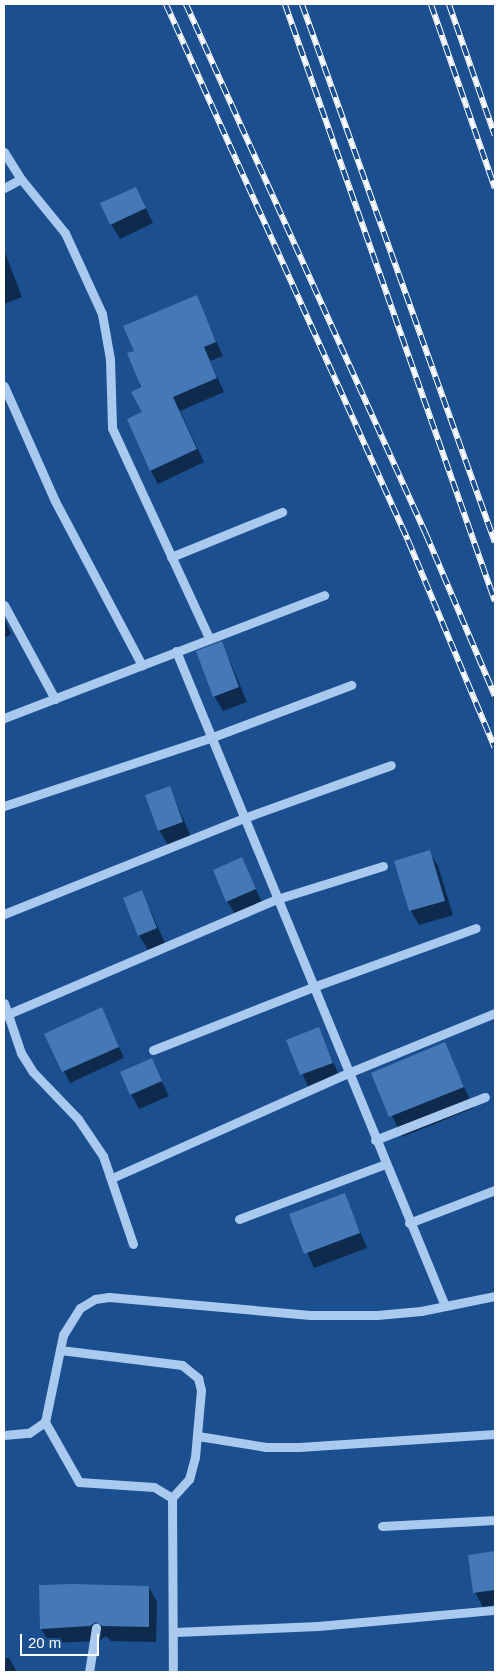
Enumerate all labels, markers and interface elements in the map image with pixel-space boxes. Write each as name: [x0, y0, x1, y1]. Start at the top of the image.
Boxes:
scale bar: [22, 1624, 101, 1656]
text: 20 m: [28, 1634, 61, 1651]

